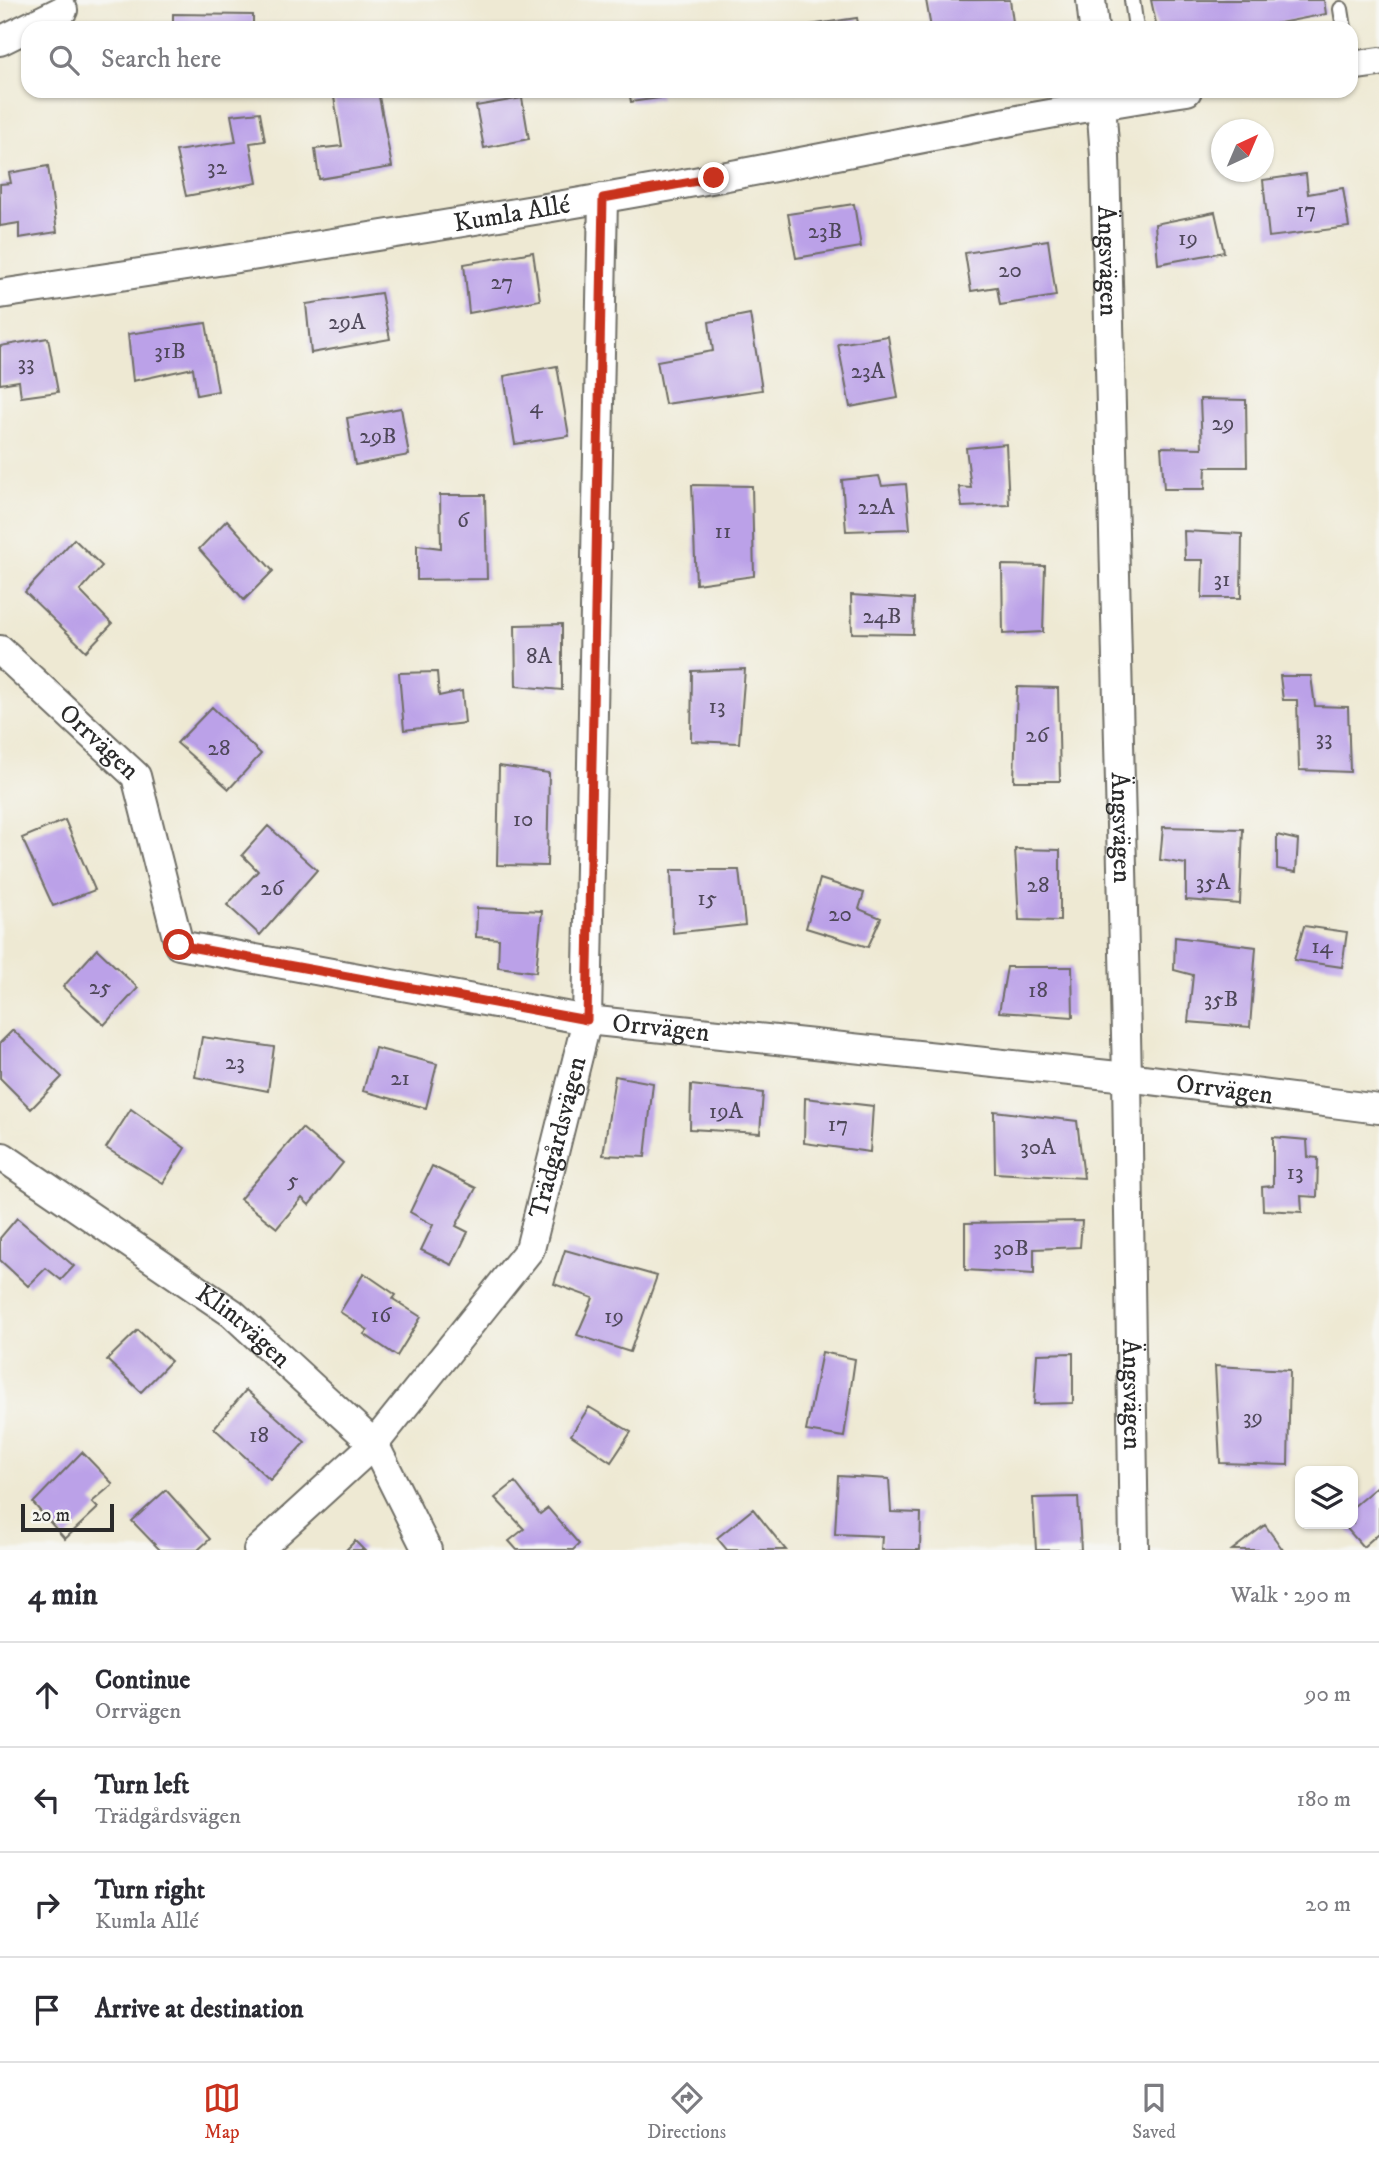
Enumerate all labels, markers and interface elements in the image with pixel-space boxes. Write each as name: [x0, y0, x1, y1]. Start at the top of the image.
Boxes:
search box: [21, 21, 1358, 98]
icon: search: [45, 41, 83, 79]
text: Search here: [101, 43, 221, 76]
north arrow: [1211, 119, 1274, 182]
house number: 32: [207, 153, 228, 182]
route end: [698, 162, 729, 193]
street label: Kumla Allé: [451, 188, 573, 240]
house number: 17: [1296, 196, 1316, 225]
street label: Ängsvägen: [1090, 205, 1125, 317]
house number: 23B: [808, 217, 842, 246]
house number: 19: [1178, 224, 1198, 253]
house number: 20: [998, 256, 1022, 285]
house number: 27: [491, 268, 513, 297]
house number: 29A: [328, 308, 366, 337]
house number: 31B: [154, 337, 186, 366]
house number: 33: [17, 349, 35, 378]
house number: 23A: [851, 357, 886, 386]
house number: 4: [529, 392, 543, 421]
house number: 29: [1212, 409, 1234, 438]
house number: 29B: [359, 422, 397, 451]
house number: 22A: [857, 493, 895, 522]
house number: 6: [457, 506, 470, 535]
house number: 11: [715, 517, 731, 546]
house number: 31: [1213, 565, 1231, 594]
house number: 24B: [862, 602, 902, 631]
house number: 8A: [526, 642, 552, 671]
house number: 13: [708, 692, 726, 721]
street label: Orrvägen: [52, 696, 146, 787]
house number: 26: [1025, 721, 1050, 750]
house number: 33: [1315, 724, 1333, 753]
house number: 28: [208, 734, 230, 763]
street label: Ängsvägen: [1103, 772, 1139, 884]
house number: 10: [513, 805, 533, 834]
house number: 35A: [1196, 868, 1231, 897]
house number: 28: [1027, 871, 1049, 900]
house number: 26: [260, 874, 285, 903]
house number: 15: [697, 884, 717, 913]
house number: 20: [828, 900, 852, 929]
route start: [163, 929, 194, 960]
house number: 14: [1311, 932, 1334, 961]
house number: 25: [89, 973, 111, 1002]
house number: 18: [1028, 976, 1048, 1005]
house number: 35B: [1204, 985, 1238, 1014]
street label: Orrvägen: [611, 1006, 712, 1049]
house number: 23: [225, 1048, 245, 1077]
street label: Trädgårdsvägen: [522, 1053, 594, 1221]
house number: 21: [390, 1064, 410, 1093]
street label: Orrvägen: [1174, 1067, 1276, 1112]
house number: 19A: [709, 1097, 744, 1126]
house number: 17: [828, 1110, 848, 1139]
house number: 30A: [1020, 1133, 1056, 1162]
house number: 13: [1286, 1158, 1304, 1187]
house number: 5: [287, 1166, 299, 1195]
house number: 30B: [993, 1234, 1029, 1263]
street label: Klintvägen: [190, 1277, 298, 1376]
house number: 16: [371, 1301, 392, 1330]
house number: 19: [604, 1302, 624, 1331]
street label: Ängsvägen: [1114, 1339, 1149, 1451]
house number: 39: [1243, 1403, 1263, 1432]
house number: 18: [249, 1421, 269, 1450]
map controls: [1295, 1466, 1358, 1529]
button: layers: [1295, 1466, 1358, 1529]
scale bar: [21, 1501, 114, 1533]
text: 20 m: [32, 1504, 70, 1527]
text: 4 min: [28, 1577, 98, 1614]
text: Walk · 290 m: [1230, 1581, 1351, 1610]
text: Continue: [95, 1664, 190, 1697]
icon: ahead: [28, 1676, 66, 1714]
text: 90 m: [1305, 1680, 1351, 1709]
text: Orrvägen: [95, 1697, 181, 1726]
text: Turn left: [95, 1769, 189, 1802]
icon: left: [28, 1781, 66, 1819]
text: 180 m: [1296, 1785, 1351, 1814]
text: Trädgårdsvägen: [95, 1802, 241, 1831]
text: Turn right: [95, 1874, 205, 1907]
icon: right: [28, 1886, 66, 1924]
text: 20 m: [1305, 1890, 1351, 1919]
text: Kumla Allé: [95, 1907, 199, 1936]
icon: arrive: [28, 1991, 66, 2029]
text: Arrive at destination: [95, 1993, 304, 2026]
tab: Map: [203, 2079, 241, 2144]
tab: Directions: [647, 2079, 726, 2144]
tab: Saved: [1132, 2079, 1176, 2144]

